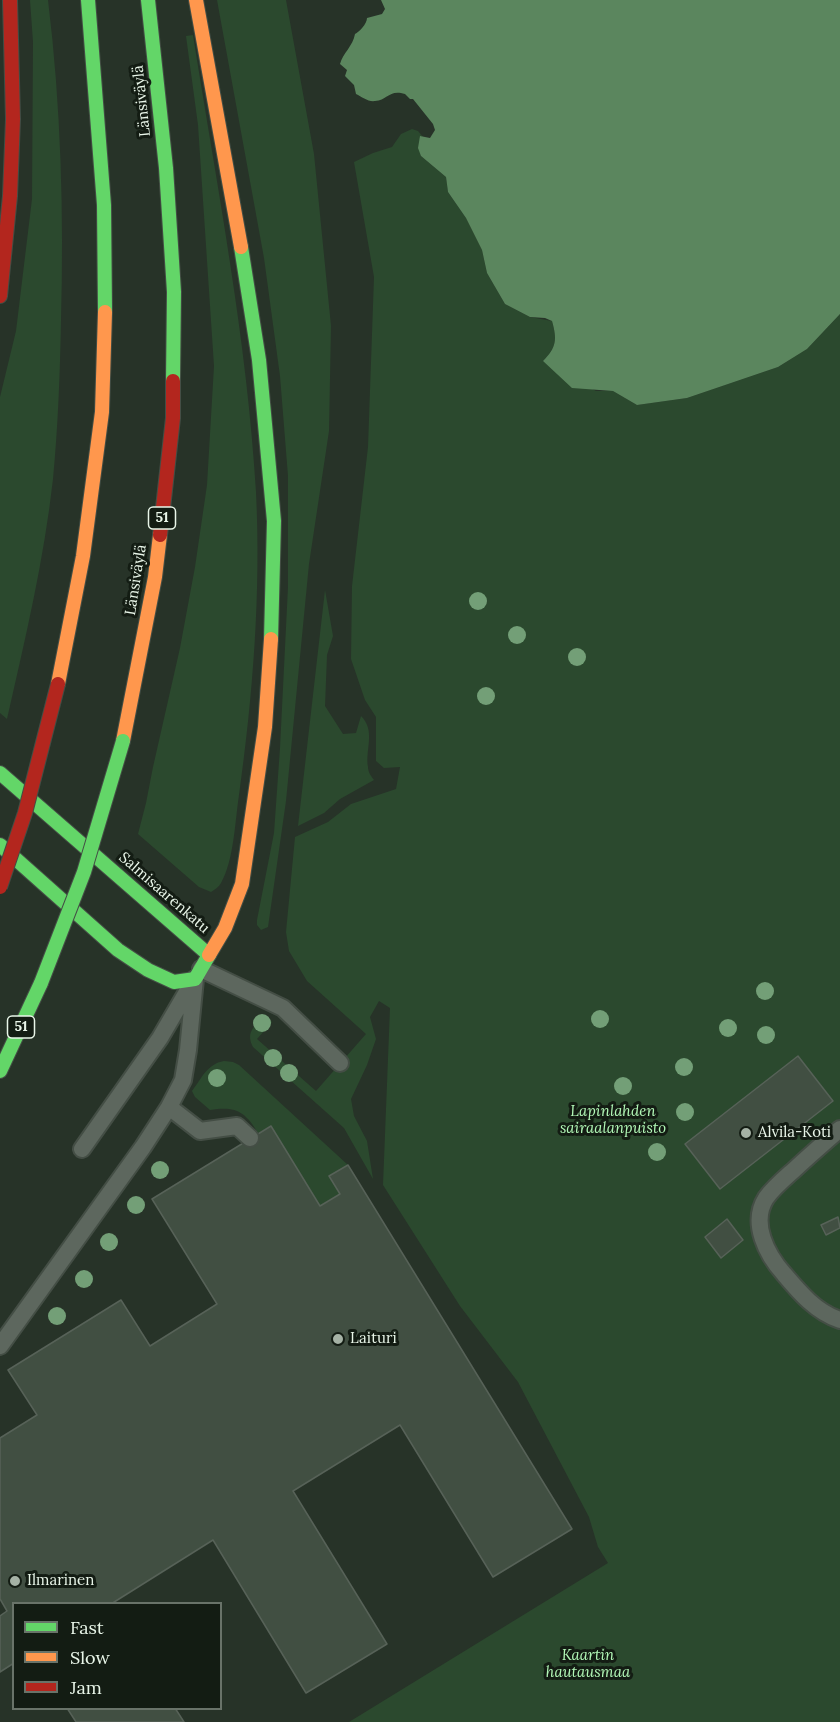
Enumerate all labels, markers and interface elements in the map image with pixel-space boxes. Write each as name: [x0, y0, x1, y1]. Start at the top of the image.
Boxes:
street label: Länsiväylä: [129, 64, 155, 138]
road number: 51: [148, 507, 176, 529]
street label: Länsiväylä: [122, 543, 150, 617]
street label: Salmisaarenkatu: [115, 849, 213, 937]
road number: 51: [8, 1016, 34, 1038]
park label: Lapinlahden sairaalanpuisto: [560, 1103, 666, 1138]
place label: Alvila-Koti: [758, 1124, 831, 1142]
marker: Alvila-Koti: [739, 1126, 753, 1140]
place label: Laituri: [350, 1330, 397, 1348]
marker: Laituri: [331, 1332, 345, 1346]
place label: Ilmarinen: [27, 1572, 94, 1590]
marker: Ilmarinen: [8, 1574, 22, 1588]
legend: [12, 1602, 222, 1710]
text: Fast: [70, 1616, 104, 1639]
text: Slow: [70, 1646, 110, 1669]
park label: Kaartin hautausmaa: [546, 1647, 630, 1682]
text: Jam: [70, 1676, 102, 1699]

